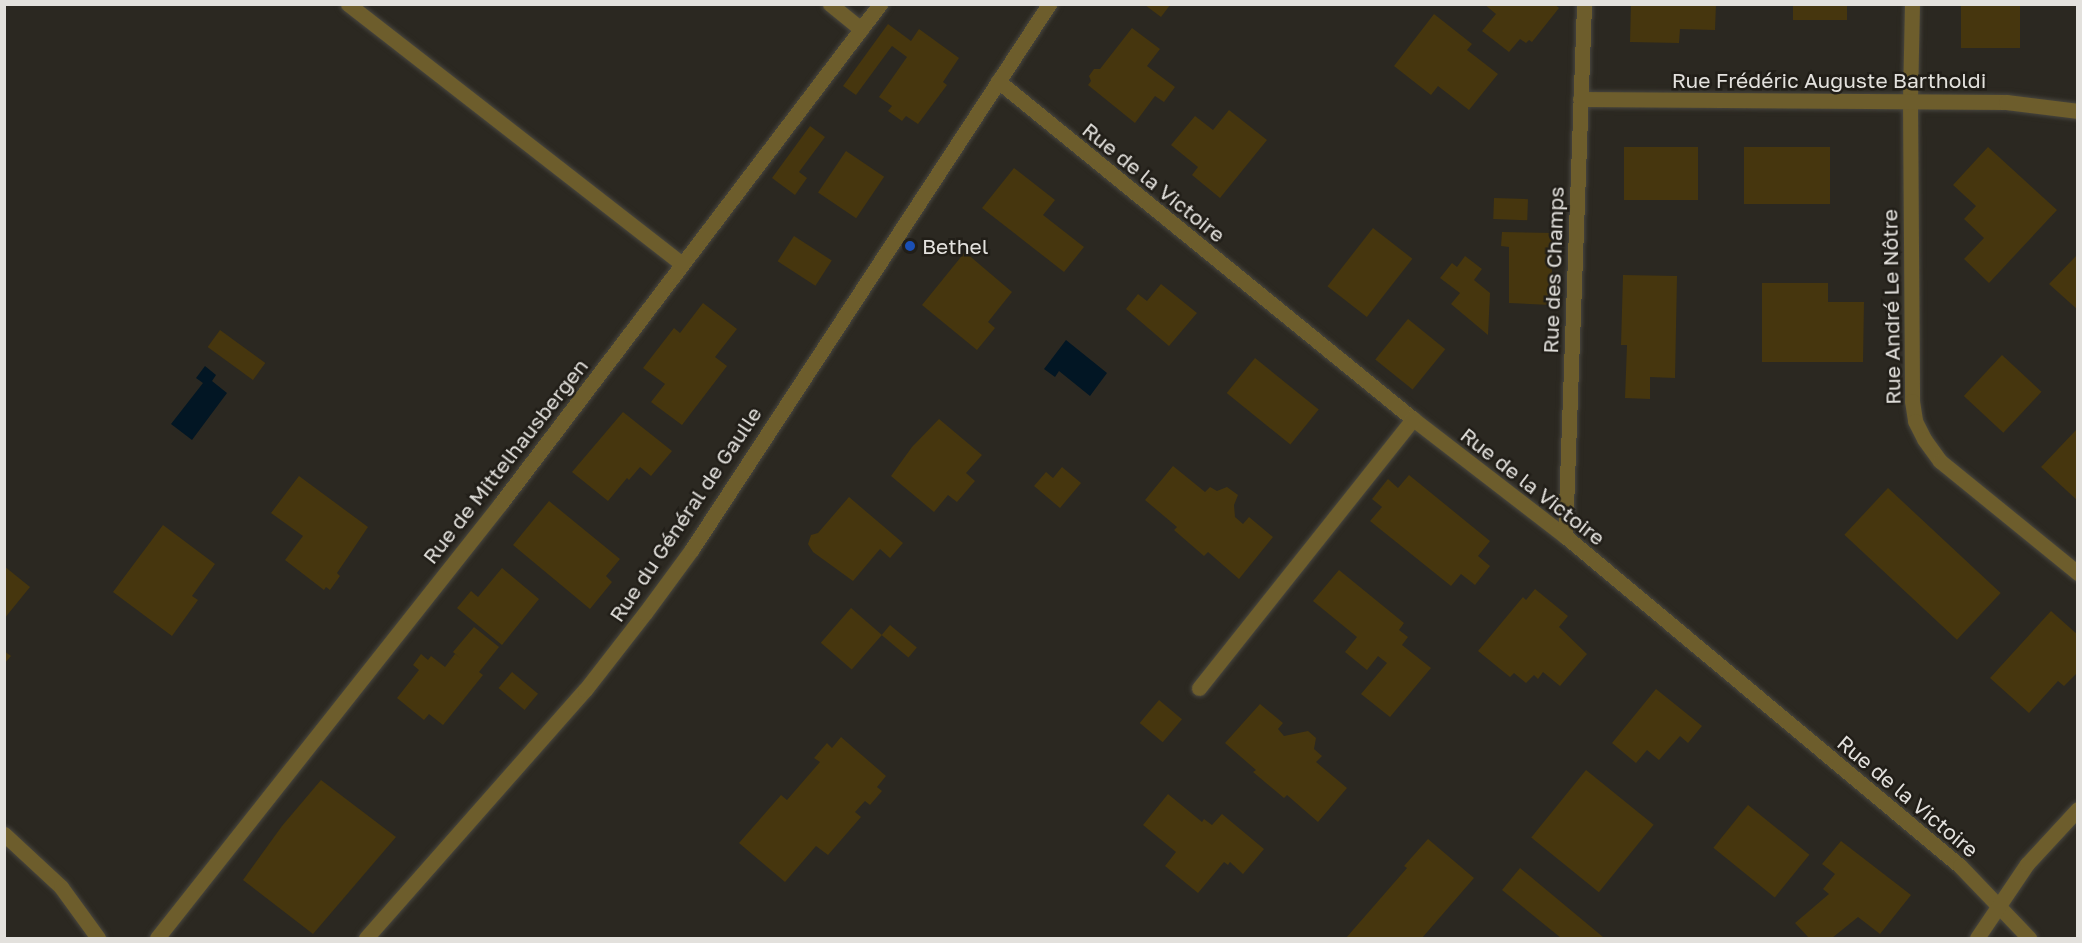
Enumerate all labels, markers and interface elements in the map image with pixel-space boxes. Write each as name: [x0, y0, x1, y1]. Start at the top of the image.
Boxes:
street label: Rue Frédéric Auguste Bartholdi: [1672, 67, 1986, 93]
street label: Rue de la Victoire: [1078, 117, 1230, 247]
street label: Rue des Champs: [1537, 186, 1569, 354]
street label: Rue André Le Nôtre: [1877, 209, 1905, 405]
place label: Bethel: [922, 233, 988, 259]
marker: Bethel: [903, 239, 917, 253]
street label: Rue de Mittelhausbergen: [417, 353, 593, 569]
street label: Rue du Général de Gaulle: [604, 402, 766, 626]
street label: Rue de la Victoire: [1456, 422, 1610, 550]
street label: Rue de la Victoire: [1832, 730, 1984, 862]

